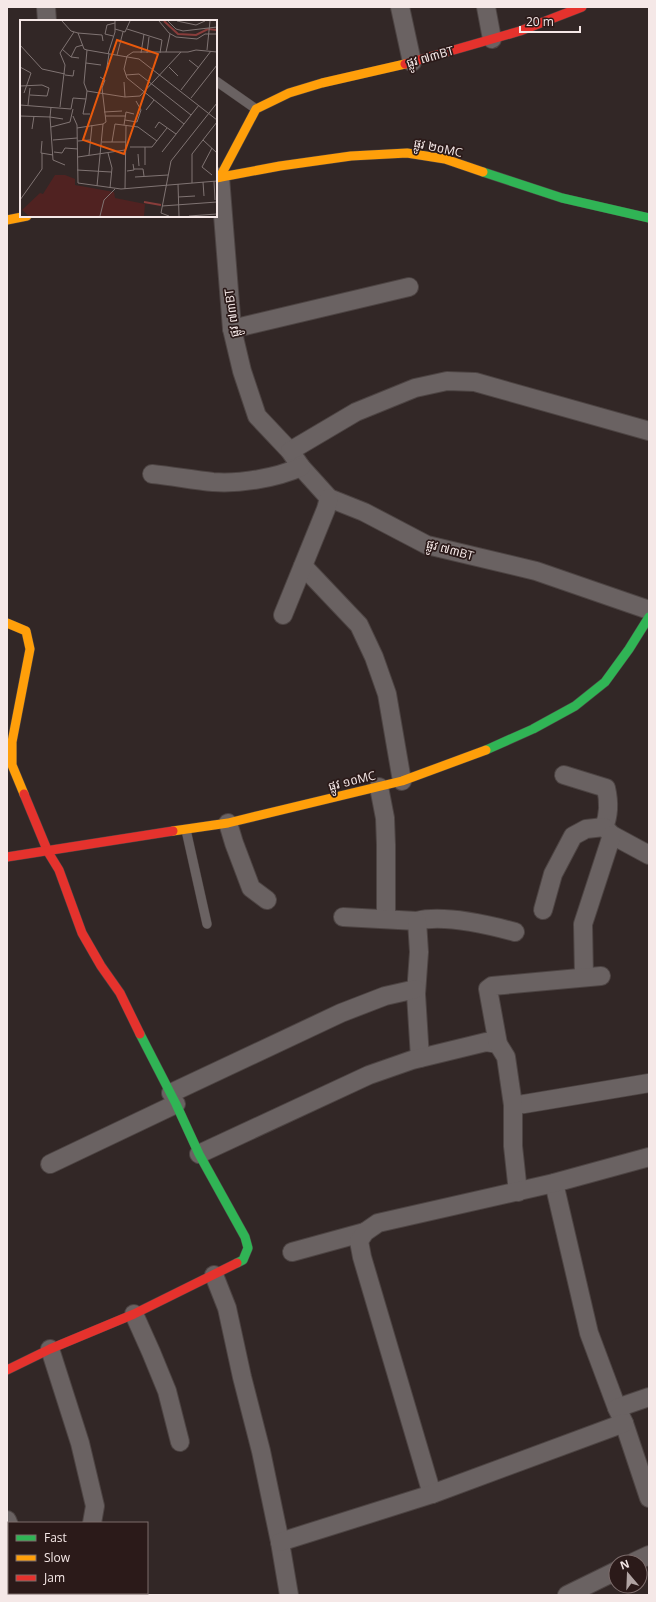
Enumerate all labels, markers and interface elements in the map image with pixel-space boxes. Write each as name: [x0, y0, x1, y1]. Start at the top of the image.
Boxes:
scale bar: [520, 8, 580, 34]
text: 20 m: [526, 13, 554, 30]
inset map: [20, 20, 217, 217]
street label: ផ្លូវ ៧៣BT: [404, 42, 457, 74]
street label: ផ្លូវ ២០MC: [412, 134, 465, 164]
street label: ផ្លូវ ៧៣BT: [220, 287, 245, 338]
street label: ផ្លូវ ៧៣BT: [424, 535, 476, 567]
street label: ផ្លូវ ១០MC: [326, 766, 378, 797]
legend: [8, 1522, 148, 1594]
text: Fast: [44, 1529, 67, 1546]
text: Slow: [44, 1549, 71, 1566]
north arrow: [608, 1554, 648, 1594]
text: N: [618, 1556, 631, 1573]
text: Jam: [43, 1569, 65, 1586]

